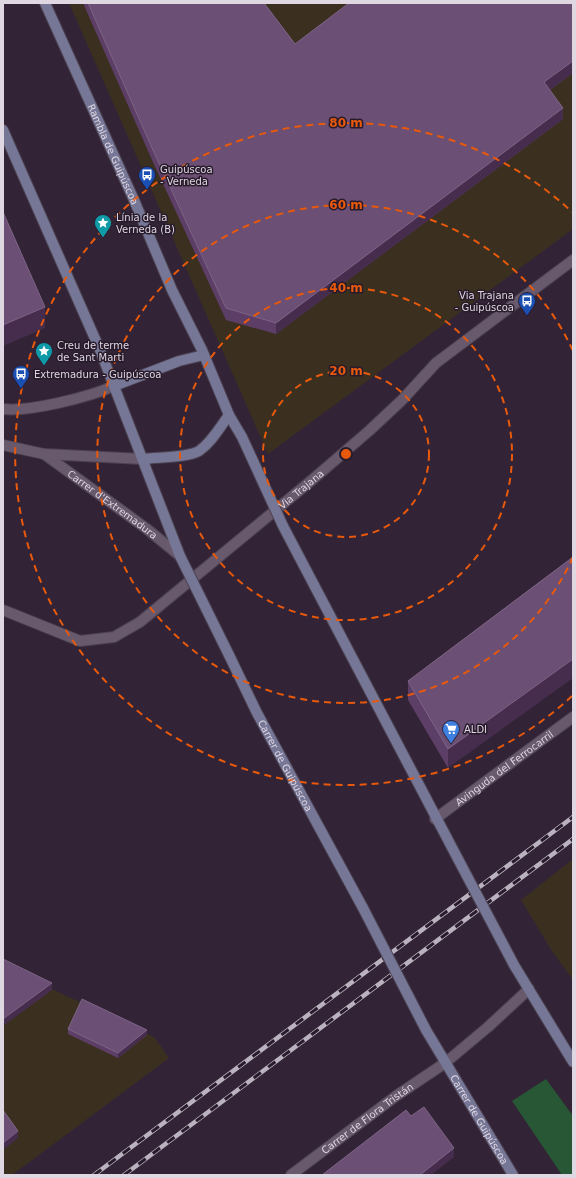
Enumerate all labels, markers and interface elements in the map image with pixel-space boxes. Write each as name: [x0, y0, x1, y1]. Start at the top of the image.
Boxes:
street label: Rambla de Guipúscoa: [86, 102, 141, 206]
text: 80 m: [329, 116, 363, 130]
place label: Guipúscoa - Verneda: [160, 164, 213, 187]
bus stop icon: Guipúscoa - Verneda: [137, 165, 157, 190]
text: 60 m: [329, 198, 363, 212]
place label: Línia de la Verneda (B): [116, 212, 175, 235]
place icon: Línia de la Verneda (B): [93, 213, 113, 238]
text: 40 m: [329, 281, 363, 295]
place label: Via Trajana - Guipúscoa: [455, 290, 514, 313]
bus stop icon: Via Trajana - Guipúscoa: [517, 291, 537, 316]
place label: Creu de terme de Sant Marti: [57, 340, 129, 363]
place icon: Creu de terme de Sant Marti: [34, 341, 54, 366]
bus stop icon: Extremadura - Guipúscoa: [11, 364, 31, 389]
text: 20 m: [329, 364, 363, 378]
place label: Extremadura - Guipúscoa: [34, 369, 161, 380]
centre of rings: [339, 447, 353, 461]
street label: Via Trajana: [276, 467, 326, 511]
street label: Carrer d'Extremadura: [66, 468, 160, 541]
street label: Carrer de Guipúscoa: [256, 718, 315, 813]
supermarket icon: ALDI: [441, 719, 461, 744]
place label: ALDI: [464, 724, 487, 735]
street label: Avinguda del Ferrocarril: [453, 728, 555, 808]
street label: Carrer de Guipúscoa: [448, 1072, 511, 1166]
street label: Carrer de Flora Tristán: [319, 1081, 415, 1156]

